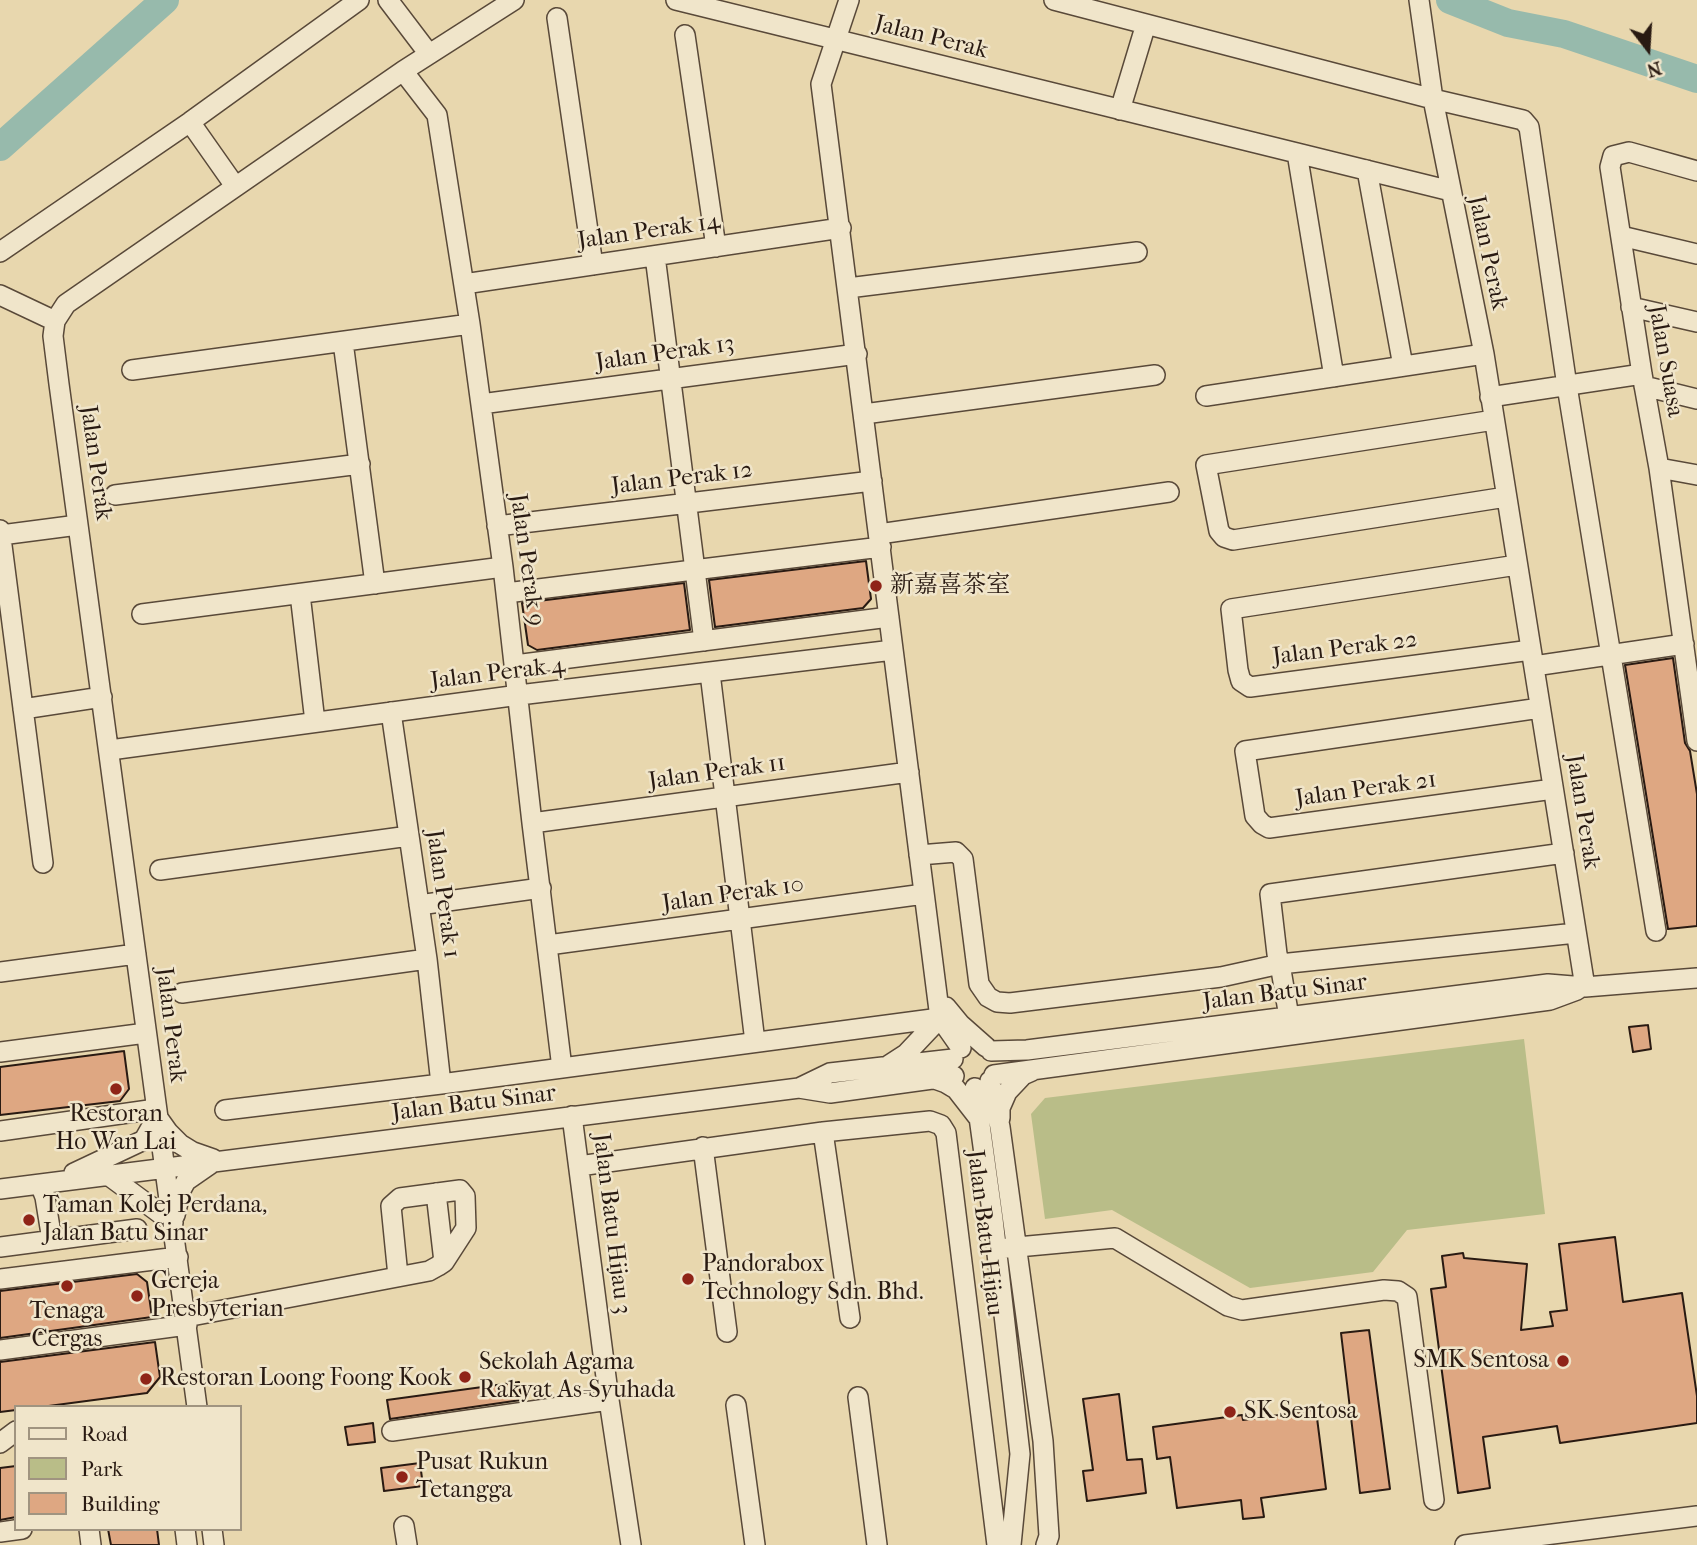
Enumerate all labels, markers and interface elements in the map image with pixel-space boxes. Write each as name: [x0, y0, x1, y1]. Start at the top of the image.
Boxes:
street label: Jalan Perak: [871, 10, 991, 66]
north arrow: [1613, 14, 1683, 84]
text: N: [1644, 56, 1664, 82]
street label: Jalan Perak: [1461, 193, 1513, 313]
street label: Jalan Perak 14: [576, 208, 722, 256]
street label: Jalan Suasa: [1641, 303, 1689, 419]
street label: Jalan Perak 13: [594, 330, 736, 378]
street label: Jalan Perak: [73, 404, 117, 522]
street label: Jalan Perak 12: [610, 456, 754, 502]
street label: Jalan Perak 9: [502, 492, 550, 628]
place label: 新嘉喜茶室: [890, 572, 1010, 600]
marker: 新嘉喜茶室: [868, 578, 884, 594]
street label: Jalan Perak 22: [1271, 626, 1419, 672]
street label: Jalan Perak 4: [429, 651, 567, 697]
street label: Jalan Perak 11: [647, 749, 787, 797]
street label: Jalan Perak: [1559, 753, 1605, 871]
street label: Jalan Perak 21: [1294, 766, 1438, 814]
street label: Jalan Perak 1: [419, 828, 465, 960]
street label: Jalan Perak 10: [660, 871, 806, 919]
street label: Jalan Perak: [149, 966, 191, 1084]
street label: Jalan Batu Sinar: [1201, 969, 1369, 1017]
street label: Jalan Batu Sinar: [390, 1080, 558, 1128]
marker: Restoran Ho Wan Lai: [108, 1081, 124, 1097]
place label: Restoran Ho Wan Lai: [56, 1101, 176, 1157]
street label: Jalan Batu Hijau 3: [586, 1132, 636, 1316]
street label: Jalan Batu Hijau: [960, 1148, 1008, 1318]
place label: Taman Kolej Perdana, Jalan Batu Sinar: [43, 1192, 267, 1248]
marker: Taman Kolej Perdana, Jalan Batu Sinar: [21, 1212, 37, 1228]
place label: Pandorabox Technology Sdn. Bhd.: [702, 1251, 924, 1307]
place label: Gereja Presbyterian: [151, 1268, 284, 1324]
marker: Pandorabox Technology Sdn. Bhd.: [680, 1271, 696, 1287]
marker: Tenaga Cergas: [59, 1278, 75, 1294]
marker: Gereja Presbyterian: [129, 1288, 145, 1304]
place label: Tenaga Cergas: [30, 1298, 104, 1354]
place label: SMK Sentosa: [1413, 1347, 1549, 1375]
place label: Sekolah Agama Rakyat As-Syuhada: [479, 1349, 675, 1405]
marker: SMK Sentosa: [1555, 1353, 1571, 1369]
place label: Restoran Loong Foong Kook: [160, 1365, 452, 1393]
marker: Sekolah Agama Rakyat As-Syuhada: [457, 1369, 473, 1385]
marker: Restoran Loong Foong Kook: [138, 1371, 154, 1387]
place label: SK Sentosa: [1244, 1398, 1358, 1426]
marker: SK Sentosa: [1222, 1404, 1238, 1420]
legend: [14, 1405, 242, 1531]
text: Road: [81, 1422, 128, 1446]
place label: Pusat Rukun Tetangga: [416, 1449, 548, 1505]
text: Park: [81, 1457, 123, 1481]
marker: Pusat Rukun Tetangga: [394, 1469, 410, 1485]
text: Building: [81, 1492, 159, 1516]

